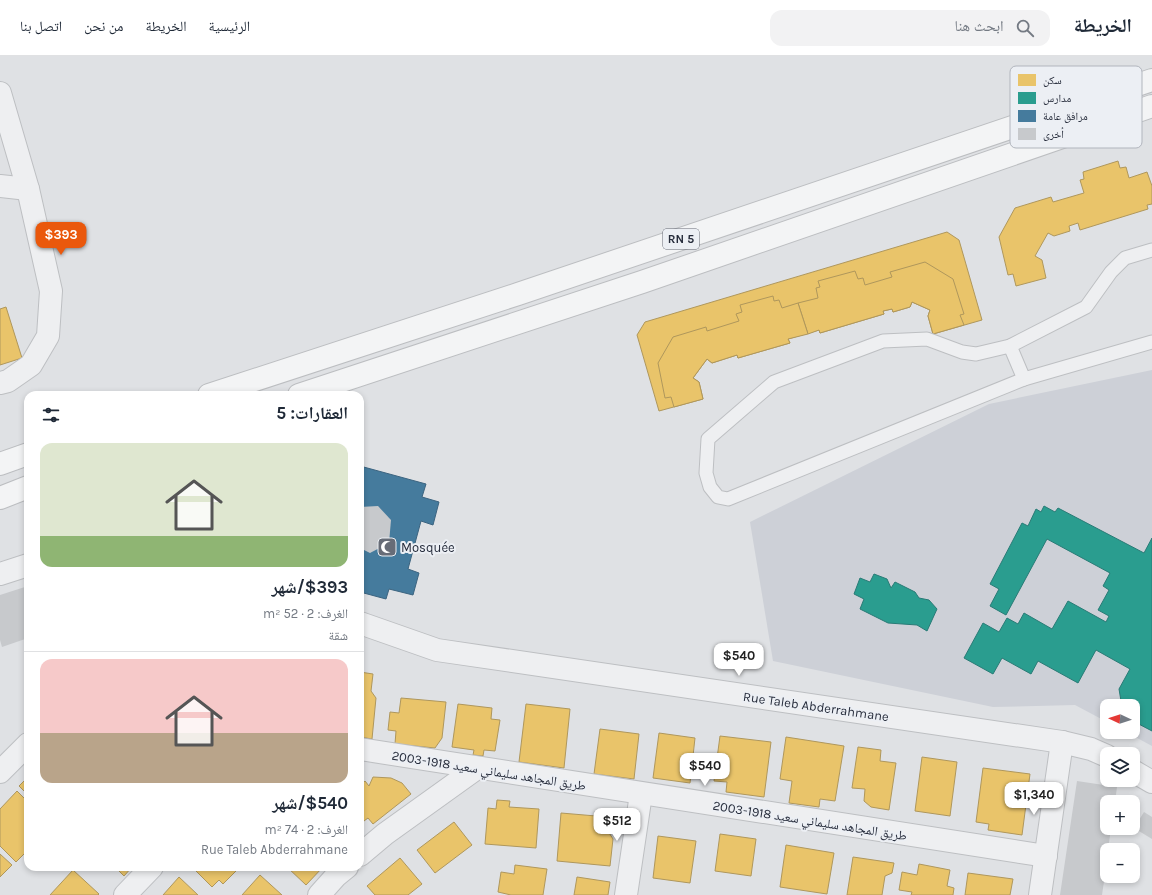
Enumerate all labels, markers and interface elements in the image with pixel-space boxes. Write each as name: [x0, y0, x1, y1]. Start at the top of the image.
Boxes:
search box: [770, 10, 1050, 46]
text: الخريطة: [1074, 15, 1132, 37]
text: ابحث هنا: [954, 17, 1004, 35]
icon: search: [1014, 17, 1036, 39]
text: اتصل بنا: [20, 18, 62, 35]
text: من نحن: [84, 18, 123, 35]
text: الخريطة: [145, 18, 187, 35]
text: الرئيسية: [209, 18, 250, 35]
legend: [1010, 66, 1142, 148]
text: سكن: [1043, 74, 1062, 87]
text: مدارس: [1043, 92, 1071, 105]
text: مرافق عامة: [1043, 110, 1088, 123]
text: أخرى: [1043, 127, 1064, 141]
pin: $393: [37, 222, 85, 256]
text: $393: [44, 227, 78, 242]
road number: RN 5: [663, 229, 699, 249]
text: العقارات: 5: [276, 403, 348, 423]
icon: filters: [40, 404, 62, 426]
icon: home: [158, 469, 230, 541]
mosque icon: Mosquée: [376, 536, 398, 558]
place label: Mosquée: [401, 540, 455, 556]
text: $393/شهر: [271, 577, 348, 597]
text: الغرف: 2 · 52 m²: [263, 606, 348, 621]
text: شقة: [329, 628, 348, 643]
pin: $540: [715, 643, 763, 677]
text: $540: [723, 648, 755, 663]
icon: home: [158, 685, 230, 757]
street label: Rue Taleb Abderrahmane: [742, 689, 890, 724]
north arrow: [1100, 699, 1140, 739]
map controls: [1100, 699, 1140, 883]
button: layers: [1100, 747, 1140, 787]
street label: طريق المجاهد سليماني سعيد 1918-2003: [390, 748, 587, 797]
pin: $540: [681, 753, 729, 787]
text: $540: [689, 758, 721, 773]
pin: $1,340: [1001, 782, 1067, 816]
text: $1,340: [1014, 787, 1054, 802]
text: $540/شهر: [272, 793, 348, 813]
button: +: [1100, 795, 1140, 835]
street label: طريق المجاهد سليماني سعيد 1918-2003: [711, 798, 908, 847]
pin: $512: [593, 808, 641, 842]
text: $512: [602, 813, 632, 828]
text: الغرف: 2 · 74 m²: [265, 822, 348, 837]
text: Rue Taleb Abderrahmane: [201, 842, 348, 857]
button: −: [1100, 843, 1140, 883]

